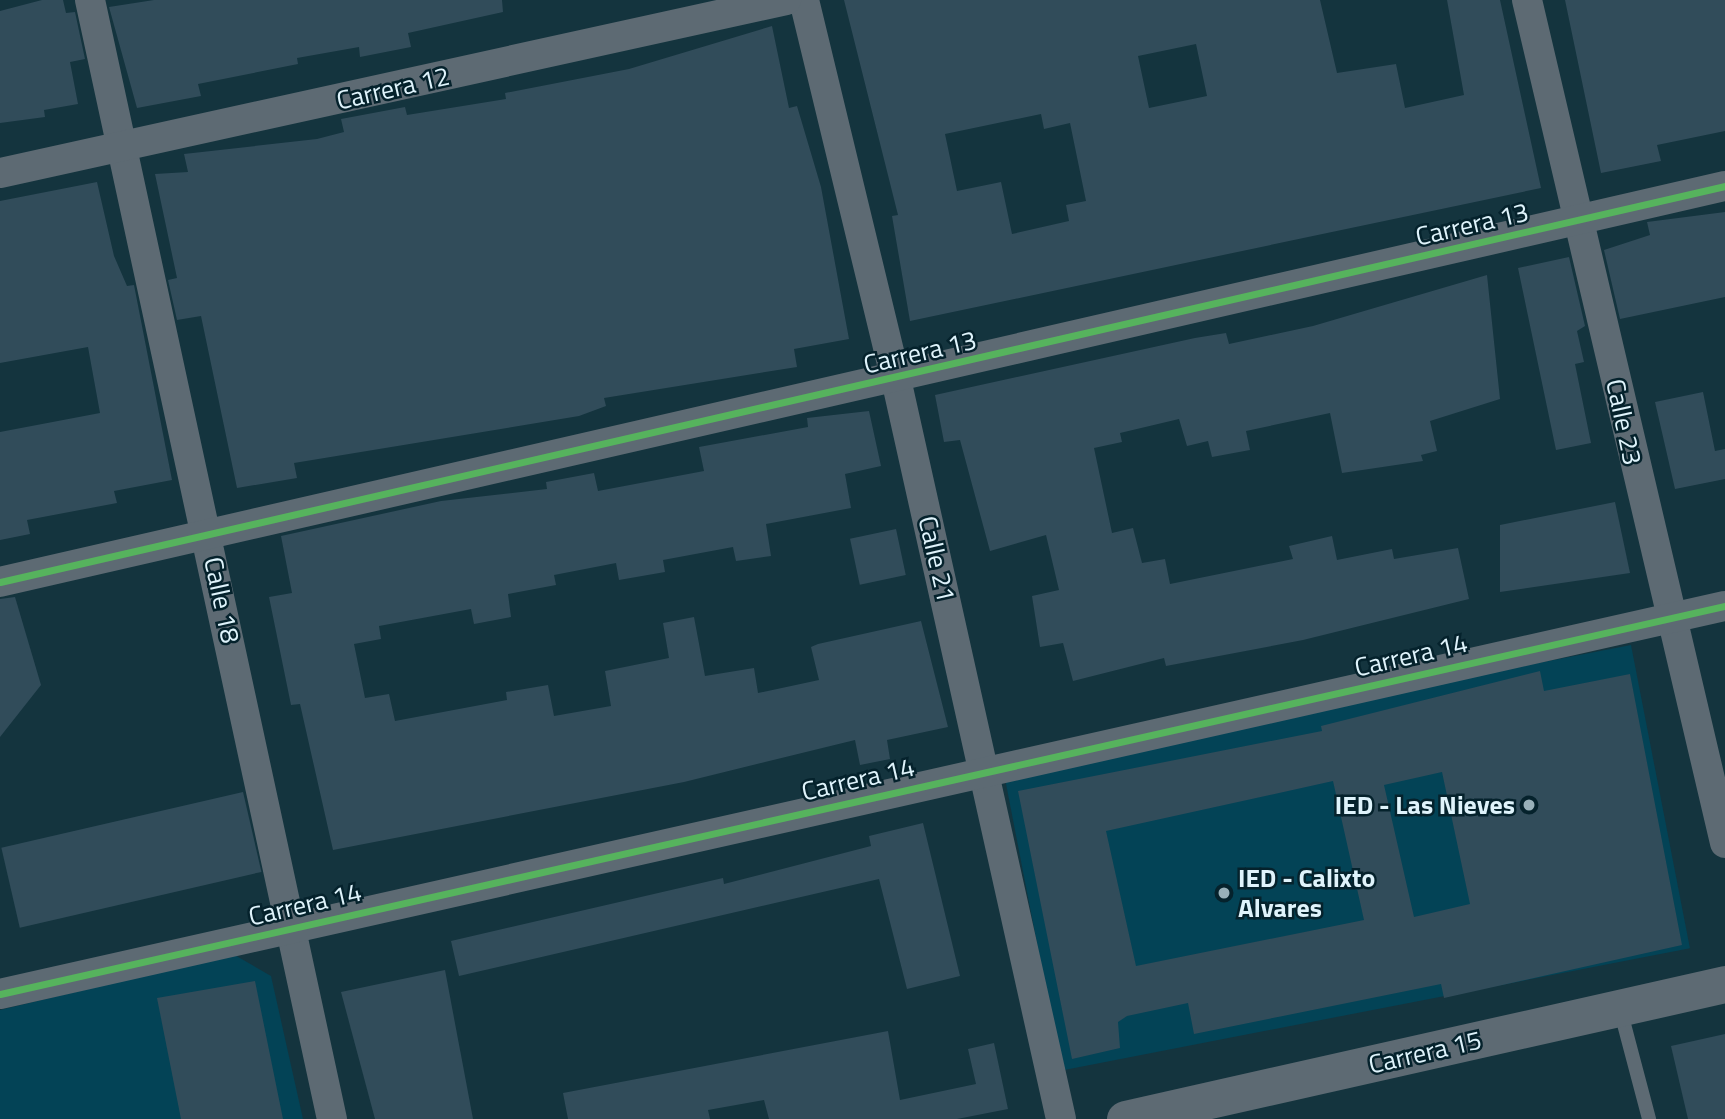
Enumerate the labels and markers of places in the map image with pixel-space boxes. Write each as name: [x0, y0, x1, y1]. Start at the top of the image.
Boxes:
place label: IED - Las Nieves: [1335, 789, 1515, 821]
marker: IED - Las Nieves: [1521, 797, 1537, 813]
place label: IED - Calixto Alvares: [1238, 862, 1375, 924]
marker: IED - Calixto Alvares: [1216, 885, 1232, 901]

